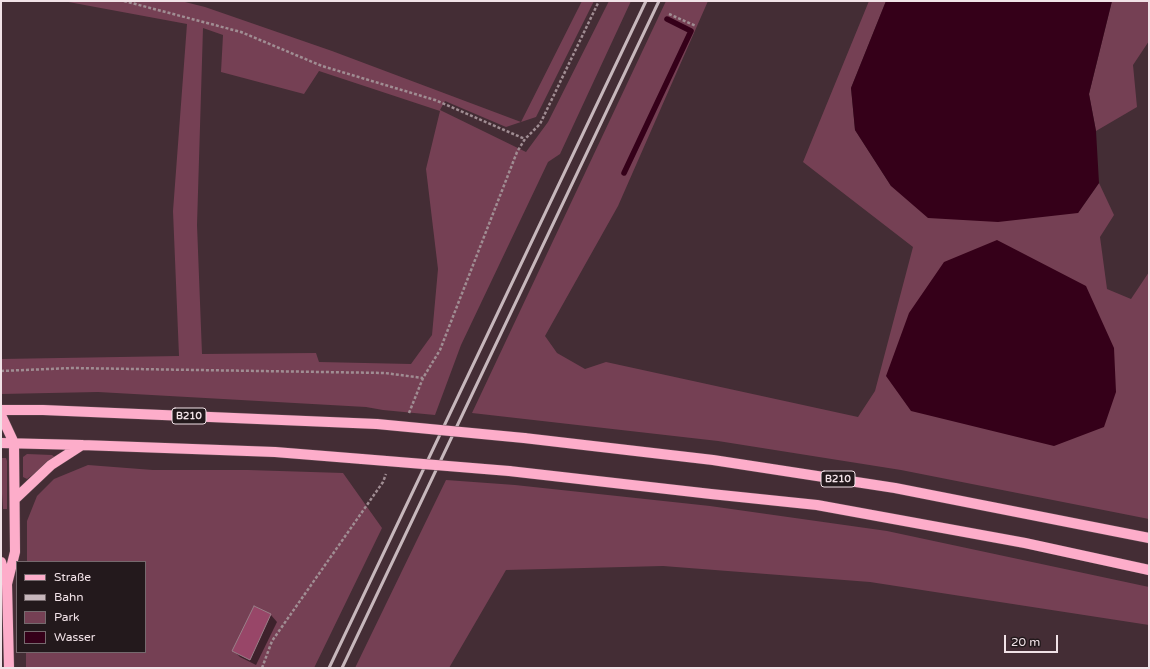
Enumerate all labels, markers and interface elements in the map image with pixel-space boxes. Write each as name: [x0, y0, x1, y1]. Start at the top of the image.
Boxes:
road number: B210: [172, 408, 206, 424]
road number: B210: [821, 471, 855, 487]
legend: [16, 561, 146, 653]
text: Straße: [54, 570, 91, 584]
text: Bahn: [54, 590, 84, 604]
text: Park: [54, 610, 80, 624]
scale bar: [1006, 627, 1060, 653]
text: Wasser: [54, 630, 95, 644]
text: 20 m: [1011, 635, 1040, 649]

